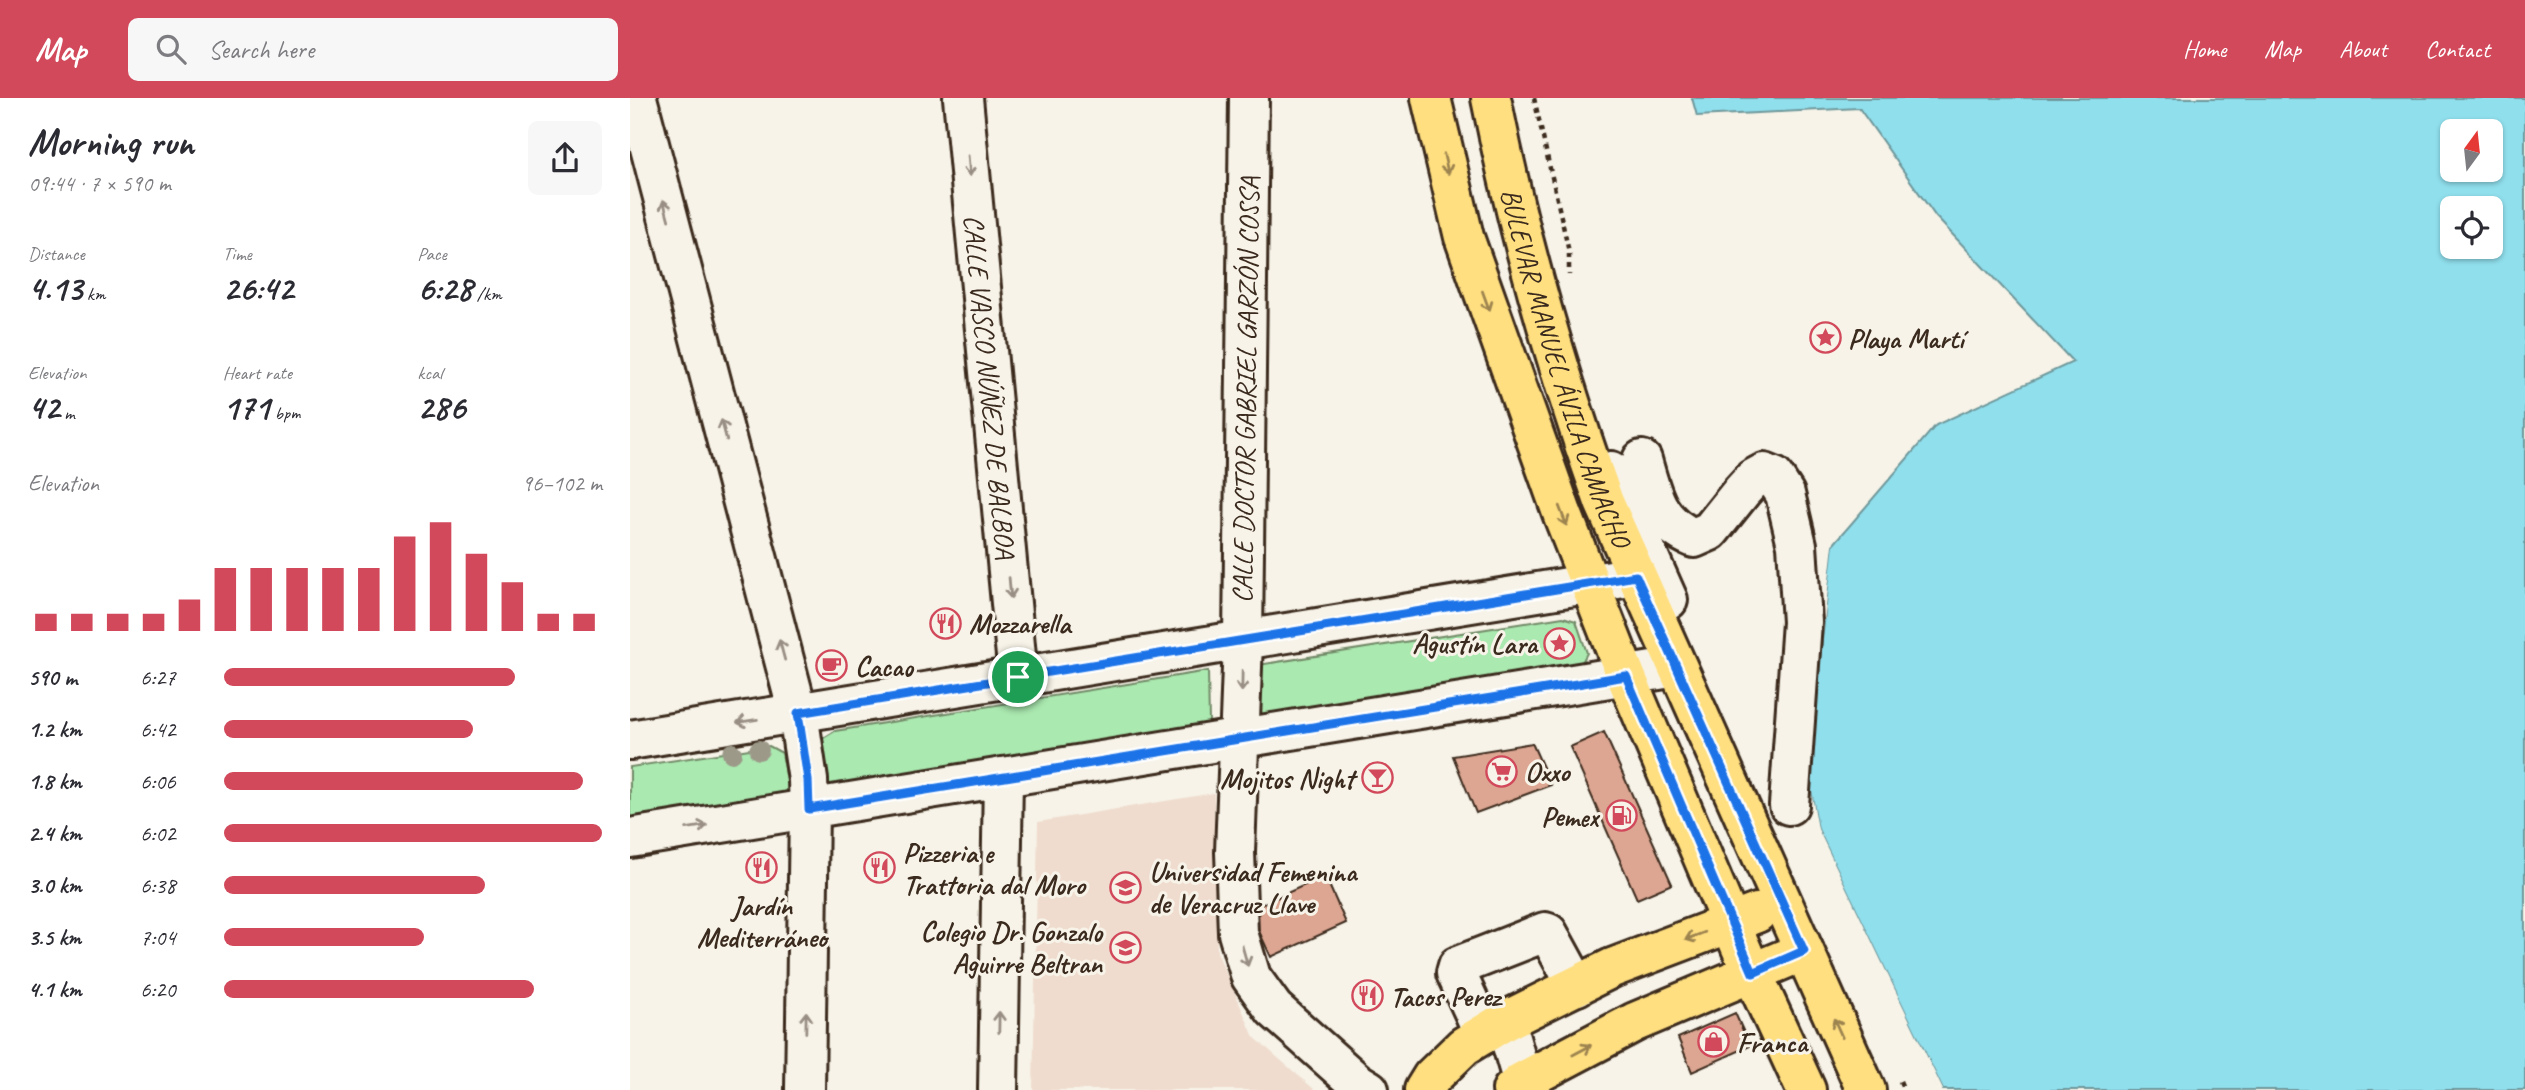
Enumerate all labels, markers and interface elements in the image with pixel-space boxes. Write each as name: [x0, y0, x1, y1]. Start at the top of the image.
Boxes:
search box: [128, 18, 618, 81]
text: Map: [35, 28, 86, 70]
icon: search: [152, 30, 190, 68]
text: Search here: [208, 33, 314, 66]
text: Home: [2183, 34, 2226, 64]
text: Map: [2264, 34, 2301, 64]
text: About: [2339, 34, 2387, 64]
text: Contact: [2425, 34, 2490, 64]
text: Morning run: [28, 119, 194, 166]
north arrow: [2440, 119, 2502, 182]
map controls: [2440, 119, 2503, 259]
button: share: [528, 121, 602, 195]
one-way arrow: [1441, 153, 1454, 175]
one-way arrow: [963, 154, 976, 177]
text: 09:44 · 7 × 590 m: [28, 169, 171, 198]
street label: CALLE DOCTOR GABRIEL GARZÓN COSSA: [1224, 176, 1267, 603]
street label: BULEVAR MANUEL ÁVILA CAMACHO: [1493, 185, 1640, 555]
button: locate: [2440, 196, 2503, 259]
one-way arrow: [659, 199, 672, 221]
street label: CALLE VASCO NÚÑEZ DE BALBOA: [956, 213, 1024, 561]
text: Distance: [28, 242, 85, 266]
text: Time: [223, 242, 252, 266]
text: Pace: [417, 242, 447, 266]
text: 4.13: [28, 266, 82, 311]
text: 26:42: [223, 266, 293, 311]
text: 6:28: [417, 266, 472, 311]
text: km: [82, 282, 105, 306]
text: /km: [472, 282, 502, 306]
one-way arrow: [1481, 290, 1494, 312]
place icon: Playa Martí: [1808, 321, 1842, 355]
place label: Playa Martí: [1848, 321, 1969, 357]
text: Elevation: [28, 361, 86, 385]
text: Heart rate: [223, 361, 292, 385]
text: kcal: [417, 361, 442, 385]
text: 42: [28, 385, 60, 430]
text: 171: [223, 385, 270, 430]
text: 286: [417, 385, 465, 430]
text: m: [60, 401, 75, 425]
text: bpm: [270, 401, 300, 425]
one-way arrow: [717, 419, 730, 442]
text: Elevation: [28, 469, 99, 498]
text: 96–102 m: [522, 469, 602, 498]
one-way arrow: [1558, 504, 1570, 526]
one-way arrow: [1004, 576, 1017, 598]
restaurant icon: Mozzarella: [929, 606, 963, 640]
place label: Mozzarella: [969, 606, 1073, 641]
place label: Agustín Lara: [1412, 626, 1540, 661]
place icon: Agustín Lara: [1543, 626, 1577, 660]
one-way arrow: [774, 639, 787, 661]
pin: [988, 647, 1048, 707]
cafe icon: Cacao: [815, 649, 849, 683]
place label: Cacao: [855, 649, 915, 684]
icon: arrive: [999, 658, 1037, 696]
text: 590 m: [28, 663, 77, 692]
text: 6:27: [140, 663, 176, 692]
one-way arrow: [1235, 669, 1249, 692]
text: 1.2 km: [28, 715, 82, 744]
text: 6:42: [140, 715, 176, 744]
one-way arrow: [736, 715, 759, 728]
supermarket icon: Oxxo: [1485, 754, 1519, 788]
place label: Oxxo: [1525, 754, 1571, 789]
place label: Mojitos Night: [1220, 761, 1359, 796]
bar icon: Mojitos Night: [1360, 761, 1394, 795]
text: 1.8 km: [28, 767, 82, 796]
text: 6:06: [140, 767, 176, 796]
place label: Pemex: [1541, 799, 1600, 834]
fuel station icon: Pemex: [1604, 799, 1638, 833]
text: 2.4 km: [28, 819, 82, 848]
text: 6:02: [140, 819, 176, 848]
one-way arrow: [685, 820, 708, 833]
place label: Pizzeria e Trattoria dal Moro: [903, 835, 1087, 902]
restaurant icon: Jardín Mediterráneo: [745, 851, 779, 885]
restaurant icon: Pizzeria e Trattoria dal Moro: [863, 851, 897, 885]
place label: Universidad Femenina de Veracruz Llave: [1149, 854, 1359, 921]
school or university icon: Universidad Femenina de Veracruz Llave: [1109, 870, 1143, 904]
text: 3.0 km: [28, 871, 82, 900]
text: 6:38: [140, 871, 176, 900]
place label: Jardín Mediterráneo: [697, 888, 830, 955]
place label: Colegio Dr. Gonzalo Aguirre Beltran: [921, 914, 1104, 981]
text: 3.5 km: [28, 923, 81, 952]
text: 7:04: [140, 923, 176, 952]
school or university icon: Colegio Dr. Gonzalo Aguirre Beltran: [1108, 930, 1142, 964]
one-way arrow: [1685, 931, 1706, 944]
one-way arrow: [1239, 944, 1252, 967]
text: 4.1 km: [28, 975, 82, 1004]
text: 6:20: [140, 975, 176, 1004]
restaurant icon: Tacos Perez: [1350, 979, 1384, 1013]
place label: Tacos Perez: [1390, 979, 1503, 1014]
one-way arrow: [799, 1011, 813, 1034]
one-way arrow: [993, 1011, 1006, 1034]
one-way arrow: [1831, 1018, 1844, 1039]
shop icon: Franca: [1697, 1025, 1731, 1059]
place label: Franca: [1737, 1025, 1810, 1060]
one-way arrow: [1571, 1043, 1592, 1056]

